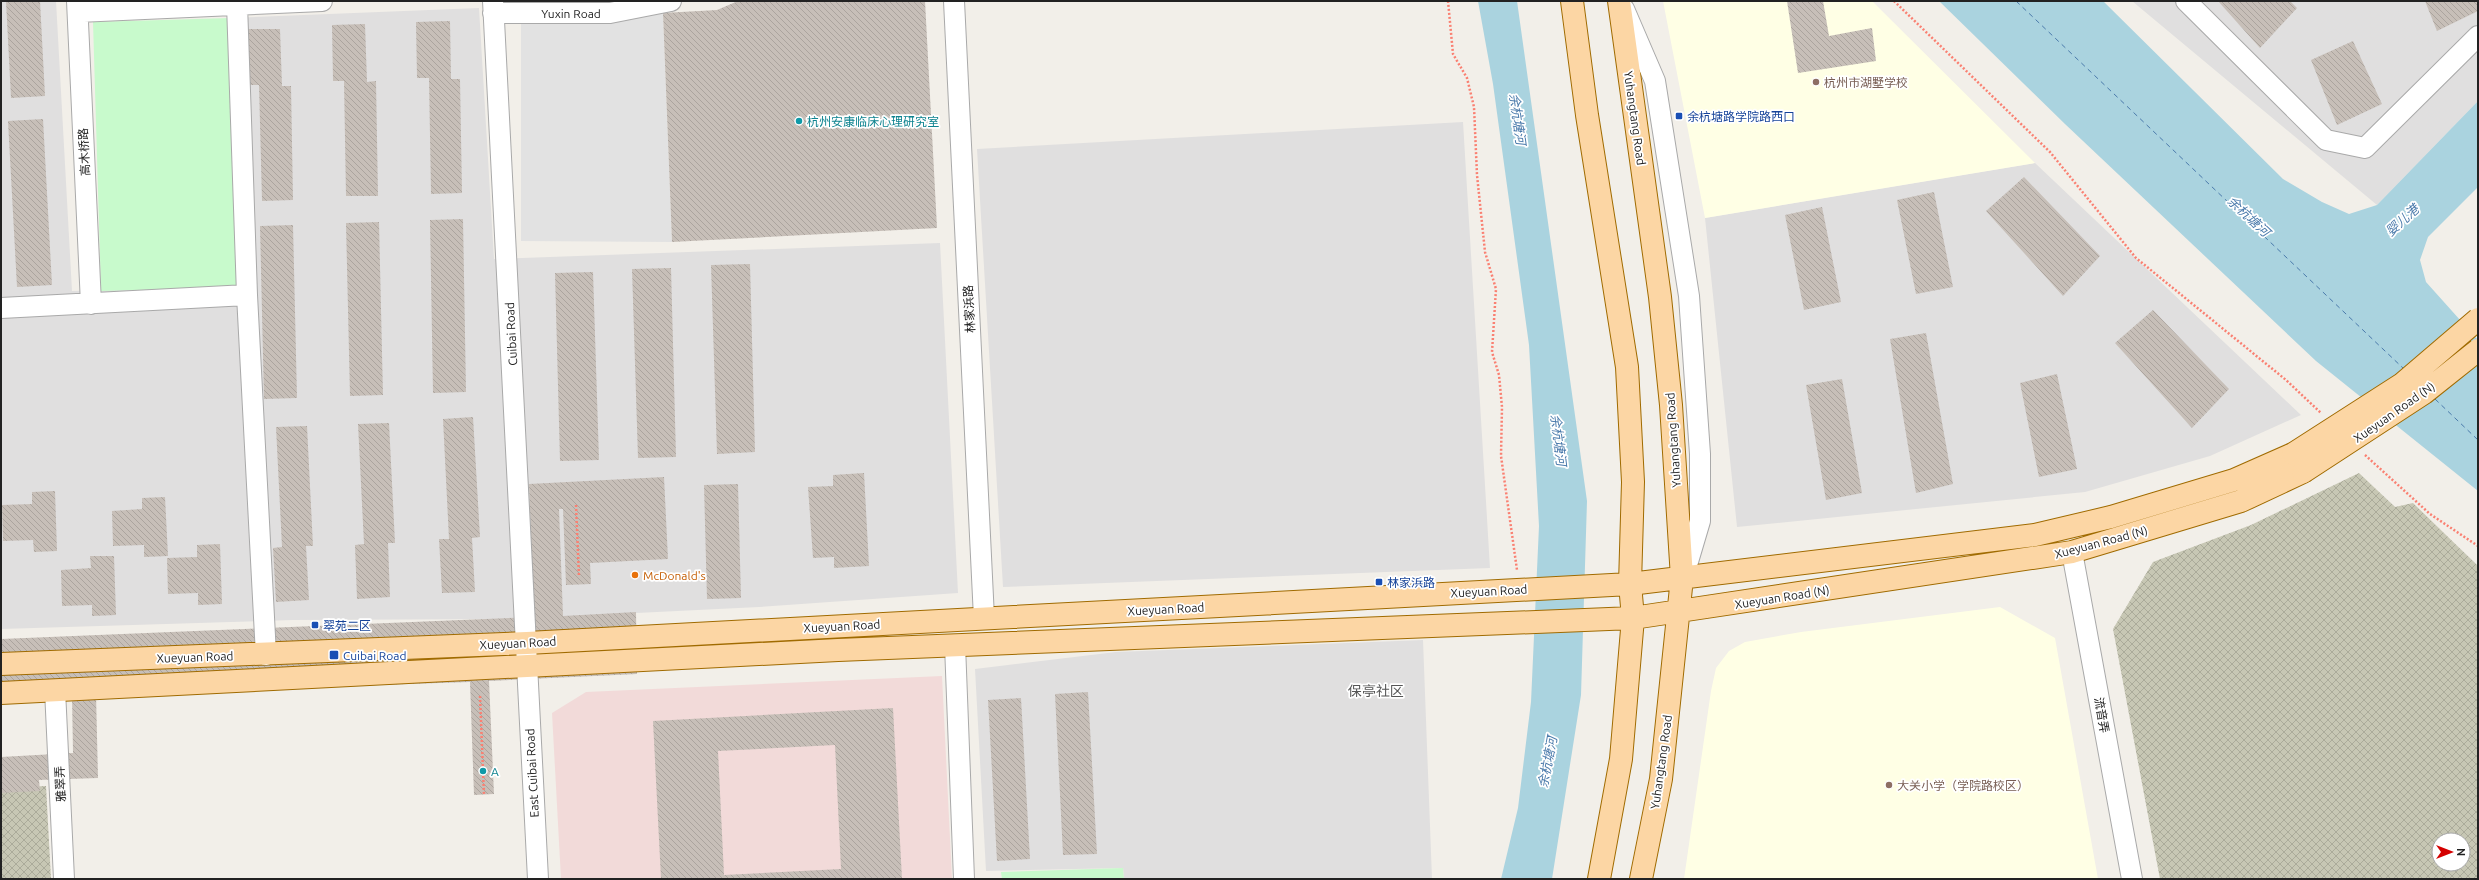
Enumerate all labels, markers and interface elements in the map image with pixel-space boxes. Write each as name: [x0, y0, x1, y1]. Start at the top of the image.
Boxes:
street label: Yuxin Road: [541, 7, 601, 20]
street label: Yuhangtang Road: [1622, 70, 1648, 166]
place label: 杭州市湖墅学校: [1824, 76, 1908, 89]
marker: 杭州市湖墅学校: [1811, 77, 1821, 87]
water label: 余杭塘河: [1507, 92, 1529, 149]
place label: 余杭塘路学院路西口: [1687, 110, 1795, 123]
marker: 余杭塘路学院路西口: [1674, 111, 1684, 121]
place label: 杭州安康临床心理研究室: [807, 115, 939, 128]
marker: 杭州安康临床心理研究室: [794, 116, 804, 126]
street label: 高木桥路: [76, 128, 92, 176]
water label: 余杭塘河: [2225, 193, 2275, 241]
water label: 婴儿港: [2383, 200, 2423, 238]
street label: 林家浜路: [961, 285, 977, 333]
street label: Cuibai Road: [503, 302, 519, 366]
street label: Xueyuan Road (N): [2351, 379, 2438, 446]
street label: Yuhangtang Road: [1663, 392, 1683, 488]
water label: 余杭塘河: [1549, 413, 1569, 470]
street label: Xueyuan Road (N): [2053, 523, 2149, 562]
place label: McDonald's: [643, 569, 706, 582]
marker: McDonald's: [630, 570, 640, 580]
place label: 林家浜路: [1387, 576, 1435, 589]
marker: 林家浜路: [1374, 577, 1384, 587]
street label: Xueyuan Road: [1450, 582, 1528, 600]
street label: Xueyuan Road (N): [1734, 583, 1830, 612]
street label: Xueyuan Road: [1127, 600, 1205, 618]
street label: Xueyuan Road: [803, 617, 881, 635]
place label: 翠苑二区: [323, 619, 371, 632]
marker: 翠苑二区: [310, 620, 320, 630]
street label: Xueyuan Road: [479, 634, 557, 652]
street label: Xueyuan Road: [156, 649, 234, 665]
marker: Cuibai Road: [328, 649, 340, 661]
place label: Cuibai Road: [343, 649, 407, 662]
district label: 保亭社区: [1348, 683, 1404, 699]
street label: 流音弄: [2092, 696, 2112, 734]
street label: Yuhangtang Road: [1648, 714, 1674, 810]
street label: East Cuibai Road: [523, 728, 541, 818]
water label: 余杭塘河: [1535, 732, 1559, 789]
place label: A: [491, 765, 499, 778]
street label: 雅翠弄: [53, 766, 67, 802]
marker: A: [478, 766, 488, 776]
place label: 大关小学（学院路校区）: [1897, 779, 2029, 792]
marker: 大关小学（学院路校区）: [1884, 780, 1894, 790]
north arrow: [2431, 832, 2471, 872]
text: N: [2455, 848, 2467, 856]

